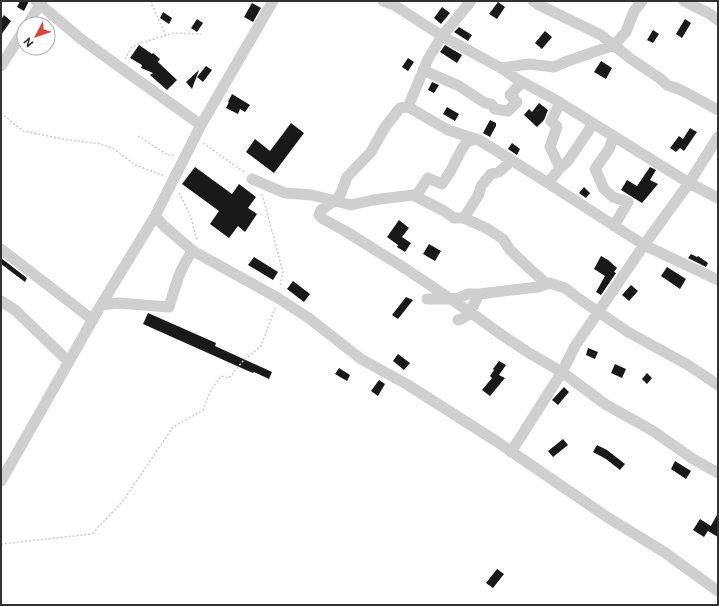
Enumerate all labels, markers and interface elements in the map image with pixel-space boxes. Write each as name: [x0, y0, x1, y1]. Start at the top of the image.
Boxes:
north arrow: [16, 16, 56, 56]
text: N: [20, 35, 36, 50]

